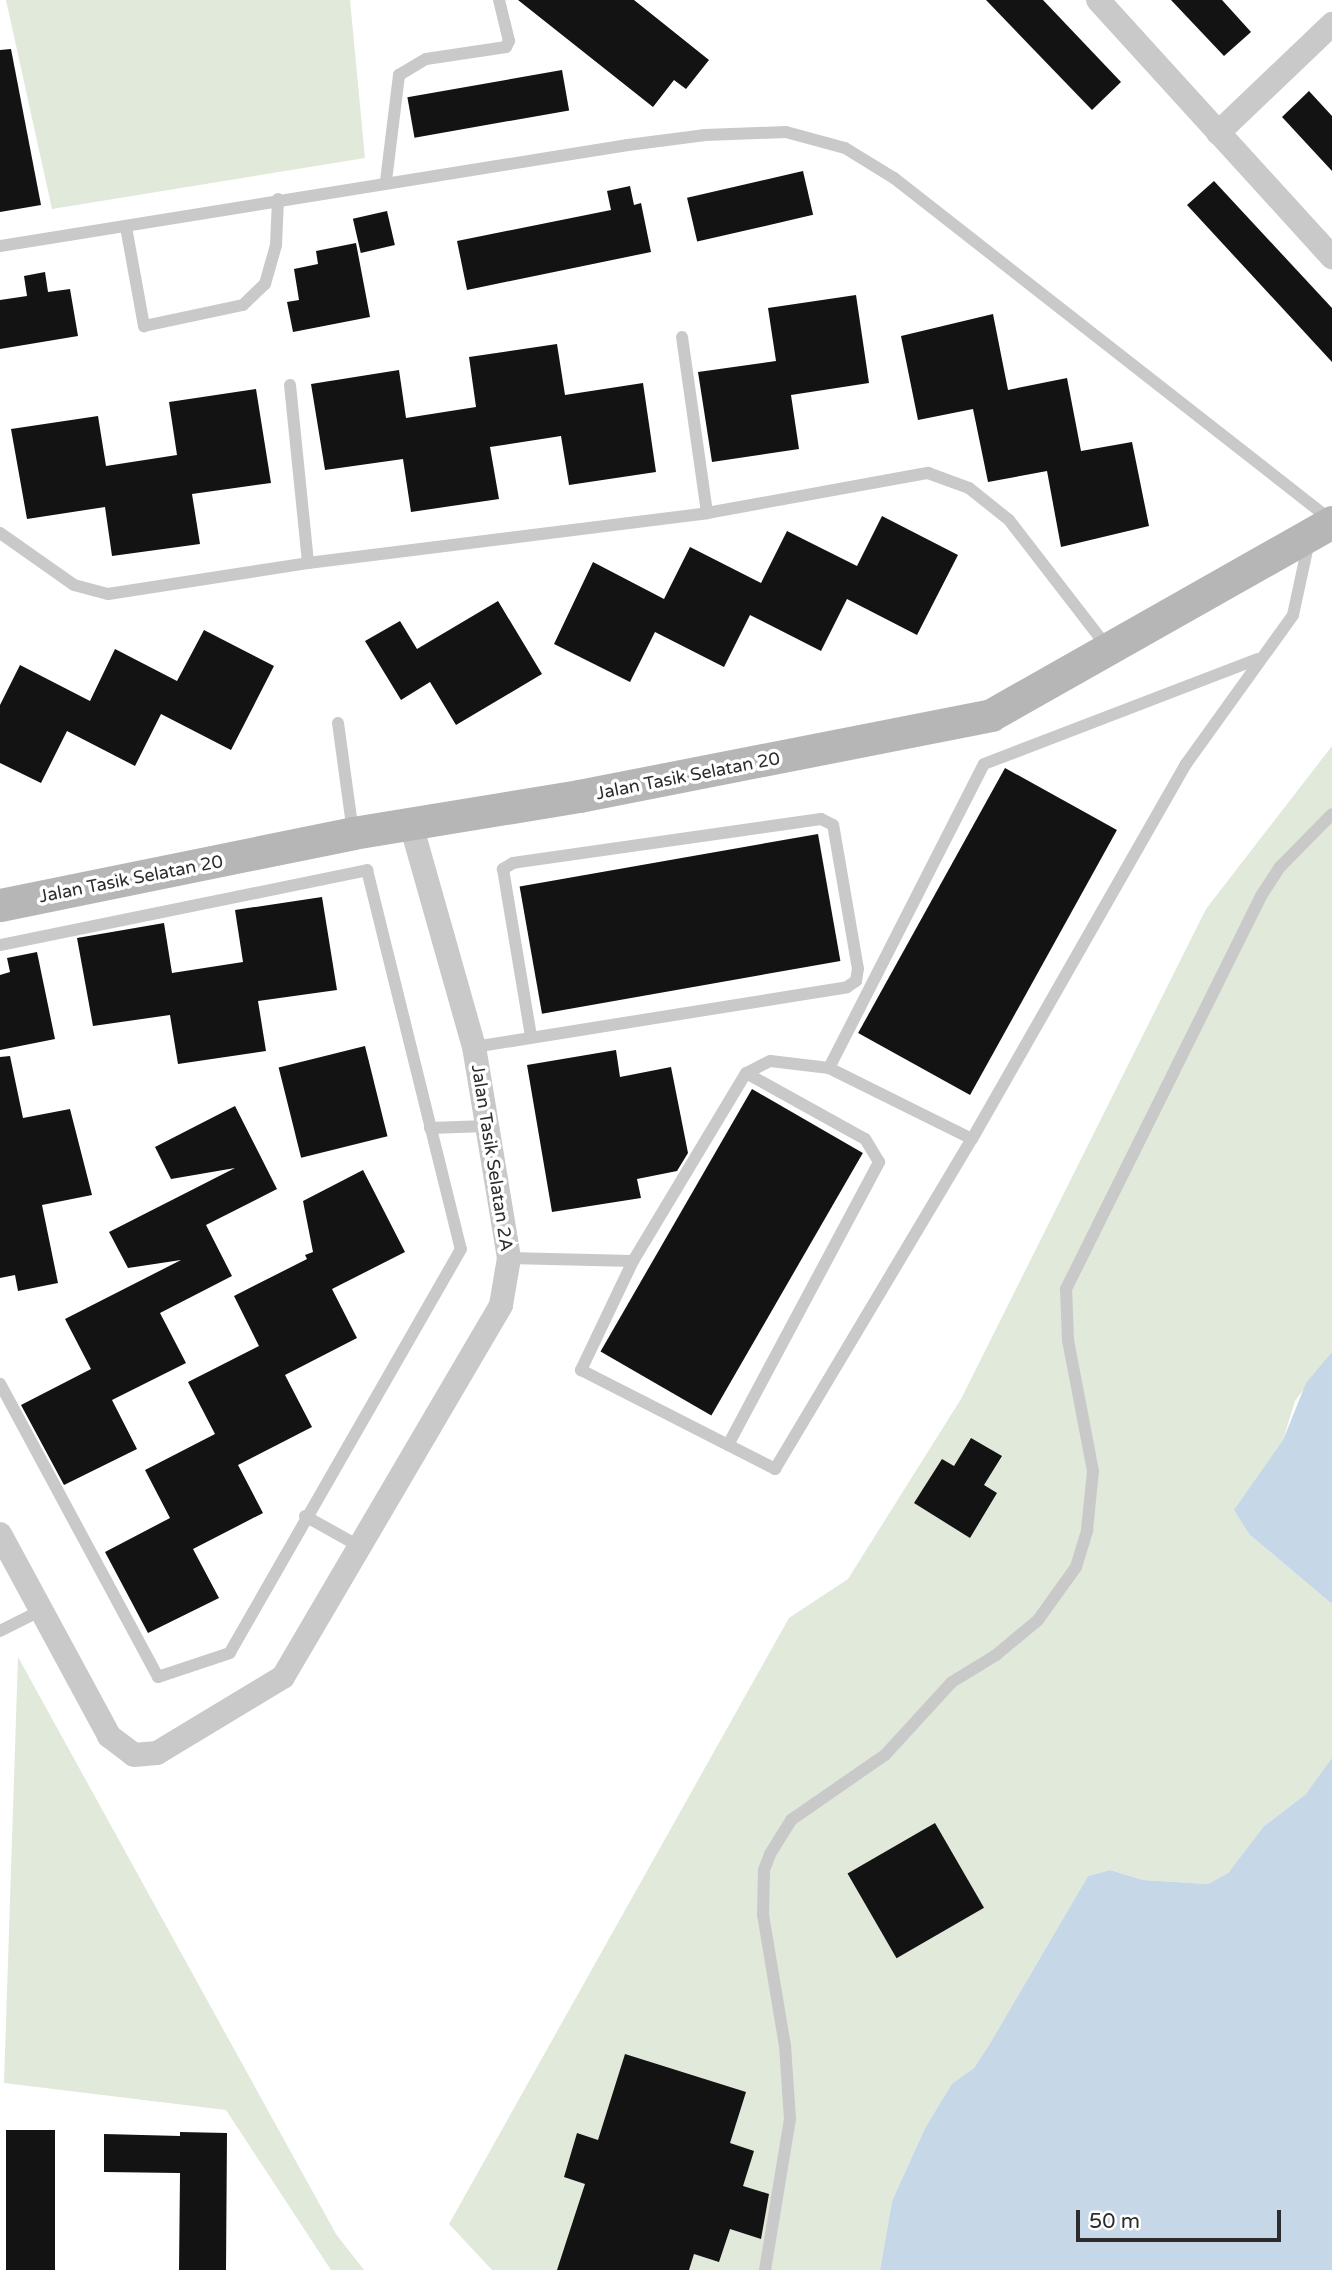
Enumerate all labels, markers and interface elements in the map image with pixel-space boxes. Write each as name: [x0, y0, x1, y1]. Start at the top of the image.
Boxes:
street label: Jalan Tasik Selatan 20: [594, 748, 782, 804]
street label: Jalan Tasik Selatan 20: [37, 851, 225, 907]
street label: Jalan Tasik Selatan 2A: [467, 1063, 517, 1253]
scale bar: [1080, 2196, 1285, 2240]
text: 50 m: [1089, 2209, 1140, 2234]

